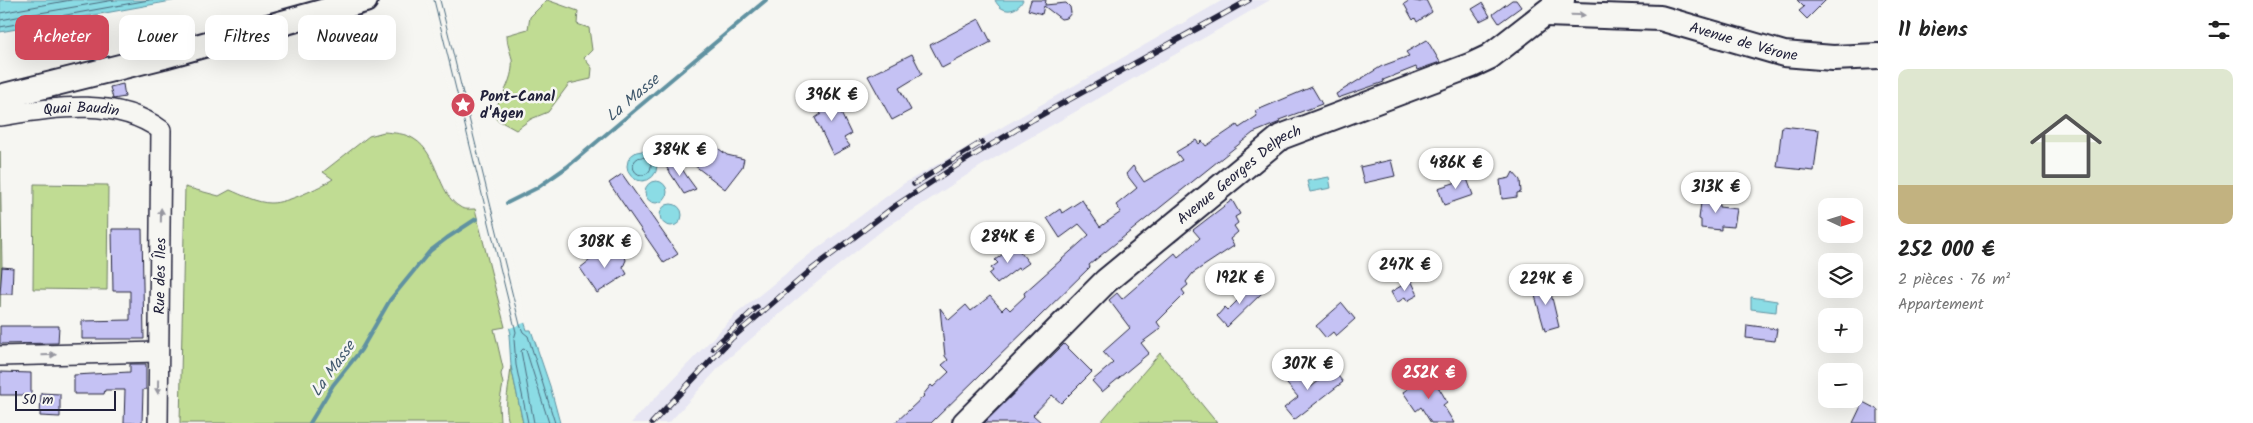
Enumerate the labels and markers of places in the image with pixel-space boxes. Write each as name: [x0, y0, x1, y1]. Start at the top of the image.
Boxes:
pin: 396K €: [791, 80, 873, 122]
place label: Pont-Canal d'Agen: [480, 85, 555, 126]
place icon: Pont-Canal d'Agen: [450, 92, 476, 118]
pin: 384K €: [639, 134, 721, 177]
pin: 486K €: [1415, 148, 1497, 190]
pin: 313K €: [1675, 172, 1757, 214]
pin: 284K €: [967, 222, 1049, 264]
pin: 308K €: [564, 226, 646, 269]
pin: 247K €: [1364, 250, 1446, 292]
pin: 192K €: [1199, 262, 1281, 305]
pin: 229K €: [1505, 264, 1587, 306]
pin: 307K €: [1267, 348, 1349, 391]
pin: 252K €: [1388, 358, 1470, 400]

